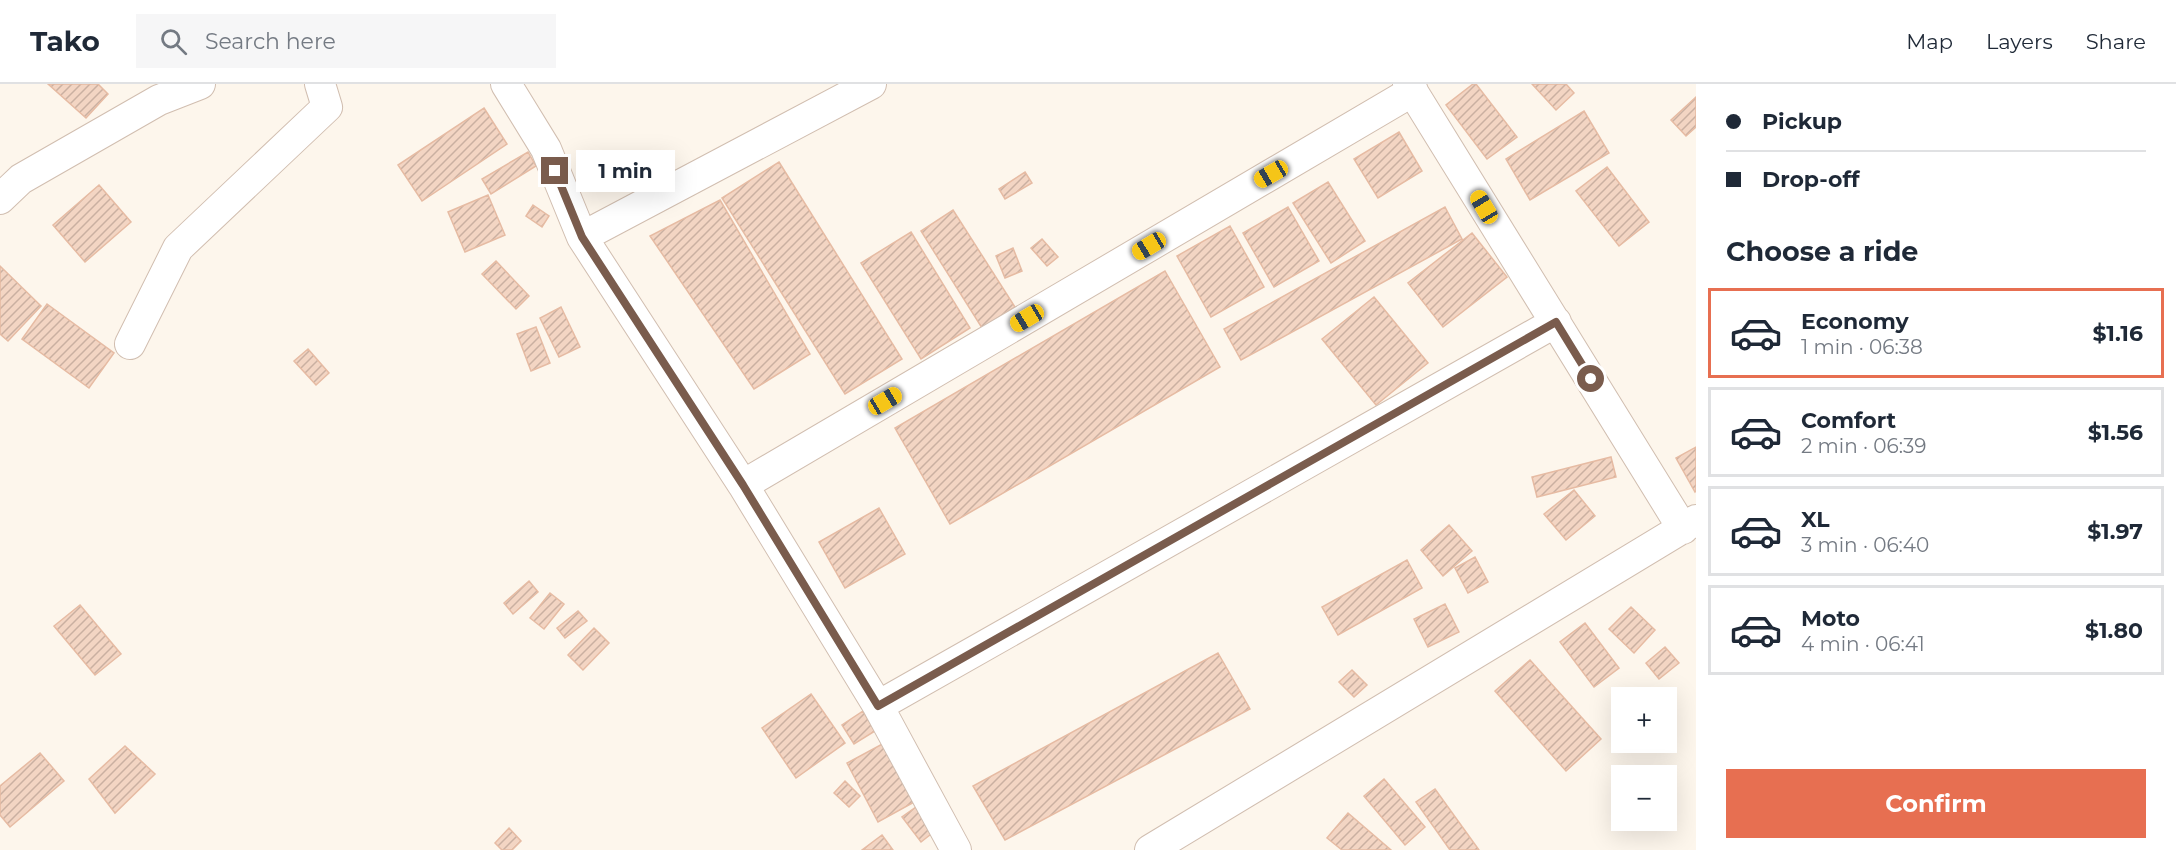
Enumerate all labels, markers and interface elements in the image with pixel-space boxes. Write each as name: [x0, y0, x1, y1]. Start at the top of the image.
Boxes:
search box: [136, 14, 556, 68]
text: Tako: [30, 24, 100, 58]
icon: search: [157, 25, 190, 58]
text: Search here: [205, 28, 336, 55]
text: Map: [1906, 29, 1953, 54]
text: Layers: [1986, 29, 2053, 54]
text: Share: [2086, 29, 2146, 54]
text: Pickup: [1762, 108, 1842, 135]
callout: 1 min: [576, 150, 675, 192]
route end: [541, 157, 568, 184]
car: [1251, 157, 1291, 191]
text: 1 min: [598, 159, 653, 183]
text: Drop-off: [1762, 166, 1860, 193]
car: [1467, 187, 1501, 227]
car: [1129, 229, 1169, 263]
text: Choose a ride: [1726, 235, 1918, 268]
car: [1007, 301, 1047, 335]
icon: car: [1729, 306, 1783, 360]
text: Economy: [1801, 308, 1909, 335]
text: $1.16: [2093, 320, 2143, 347]
text: 1 min · 06:38: [1801, 335, 1923, 359]
route start: [1577, 365, 1604, 392]
car: [865, 384, 905, 418]
icon: car: [1729, 405, 1783, 459]
text: Comfort: [1801, 407, 1896, 434]
text: $1.56: [2088, 419, 2143, 446]
text: 2 min · 06:39: [1801, 434, 1926, 458]
icon: car: [1729, 504, 1783, 558]
text: XL: [1801, 506, 1830, 533]
text: $1.97: [2087, 518, 2143, 545]
text: 3 min · 06:40: [1801, 533, 1929, 557]
icon: car: [1729, 603, 1783, 657]
text: Moto: [1801, 605, 1860, 632]
text: $1.80: [2085, 617, 2143, 644]
text: 4 min · 06:41: [1801, 632, 1925, 656]
map controls: [1611, 687, 1677, 831]
button: +: [1611, 687, 1677, 753]
button: −: [1611, 765, 1677, 831]
button: Confirm: [1726, 769, 2146, 838]

